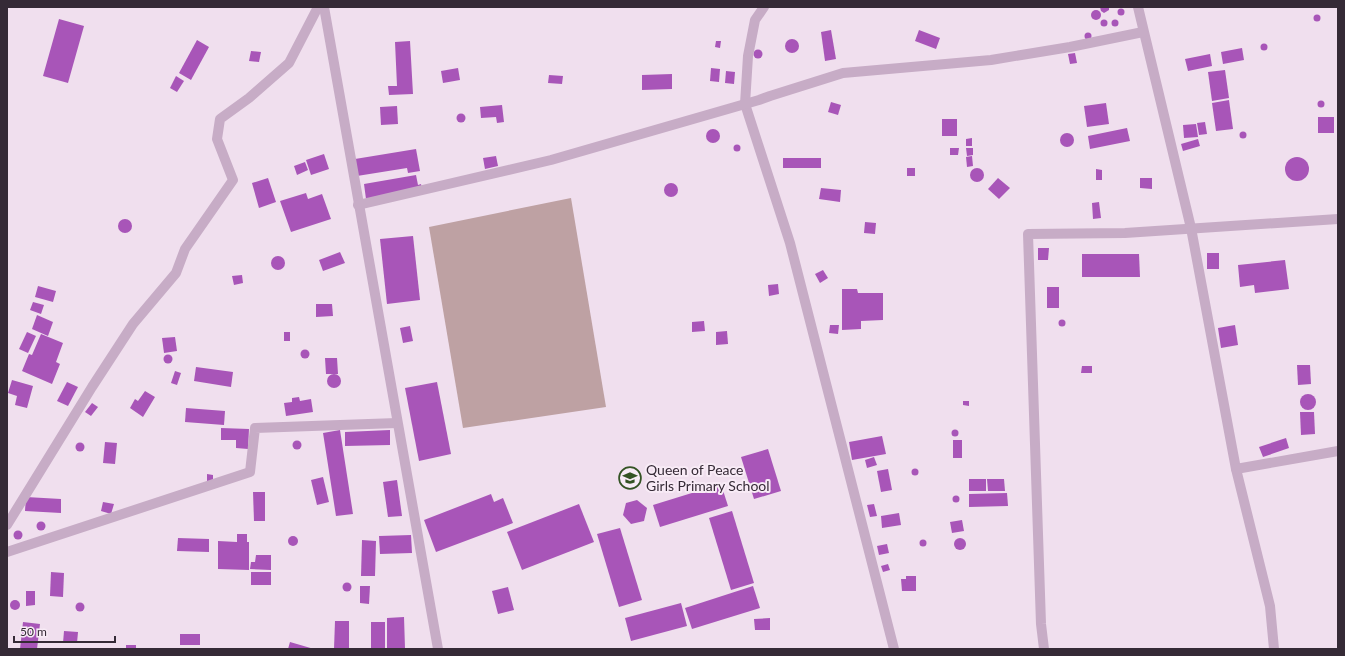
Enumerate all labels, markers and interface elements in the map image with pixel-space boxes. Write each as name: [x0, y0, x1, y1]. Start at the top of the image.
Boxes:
place label: Queen of Peace Girls Primary School: [646, 461, 770, 494]
school or university icon: Queen of Peace Girls Primary School: [617, 465, 643, 491]
scale bar: [14, 618, 115, 644]
text: 50 m: [20, 624, 47, 639]

